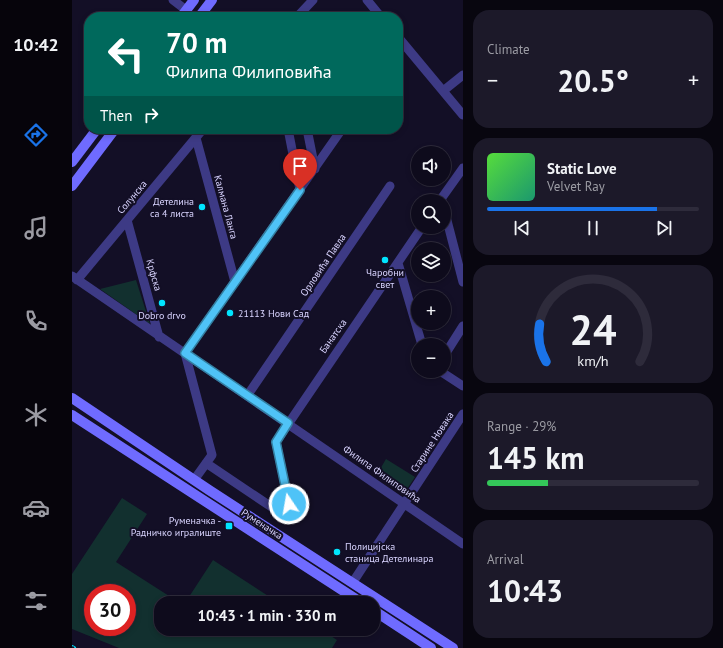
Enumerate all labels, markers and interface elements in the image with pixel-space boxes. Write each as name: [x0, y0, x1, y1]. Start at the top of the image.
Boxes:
text: 70 m: [166, 24, 227, 61]
icon: left: [100, 28, 152, 80]
text: 10:42: [13, 33, 59, 56]
text: Climate: [487, 41, 530, 58]
text: Филипа Филиповића: [166, 60, 332, 83]
text: 20.5°: [557, 61, 629, 100]
text: −: [487, 66, 498, 94]
text: +: [688, 66, 699, 94]
icon: right: [140, 104, 162, 126]
text: Then: [100, 106, 132, 125]
icon: directions: [22, 121, 50, 149]
map controls: [411, 146, 451, 378]
button: sound: [411, 146, 451, 186]
pin: [283, 149, 317, 190]
icon: arrive: [289, 155, 311, 177]
text: Static Love: [547, 159, 617, 178]
street label: Калмана Ланга: [211, 174, 241, 240]
street label: Солунска: [114, 177, 150, 216]
text: Velvet Ray: [547, 178, 605, 195]
button: search: [411, 194, 451, 234]
place label: Детелина са 4 листа: [150, 195, 194, 220]
marker: Детелина са 4 листа: [197, 202, 207, 212]
icon: music: [22, 214, 50, 242]
icon: previous: [511, 217, 533, 239]
icon: pause: [582, 217, 604, 239]
icon: next: [653, 217, 675, 239]
street label: Орловића Павла: [297, 231, 349, 299]
button: layers: [411, 242, 451, 282]
marker: Чаробни свет: [380, 255, 390, 265]
street label: Крфска: [143, 258, 165, 292]
place label: Чаробни свет: [366, 266, 404, 291]
button: +: [411, 290, 451, 330]
marker: Dobro drvo: [157, 298, 167, 308]
text: 24: [569, 303, 617, 356]
icon: phone: [22, 307, 50, 335]
place label: 21113 Нови Сад: [238, 307, 310, 320]
marker: 21113 Нови Сад: [225, 308, 235, 318]
place label: Dobro drvo: [138, 309, 186, 322]
street label: Банатска: [317, 316, 350, 356]
button: −: [411, 338, 451, 378]
text: km/h: [577, 351, 609, 370]
icon: climate: [22, 401, 50, 429]
street label: Старине Новака: [408, 409, 456, 475]
text: Range · 29%: [487, 418, 556, 435]
text: 145 km: [487, 438, 585, 477]
street label: Филипа Филиповића: [341, 442, 423, 506]
position arrow: [268, 483, 310, 525]
icon: car: [22, 494, 50, 522]
street label: Руменачка: [239, 506, 285, 542]
place label: Руменачка - Радничко игралиште: [131, 514, 221, 539]
marker: Руменачка - Радничко игралиште: [224, 521, 234, 531]
place label: Полицијска станица Детелинара: [345, 540, 433, 565]
marker: Полицијска станица Детелинара: [332, 547, 342, 557]
text: Arrival: [487, 551, 523, 568]
text: 10:43: [487, 571, 563, 610]
speed limit sign: 30: [84, 584, 136, 636]
icon: filters: [22, 587, 50, 615]
text: 10:43 · 1 min · 330 m: [198, 606, 336, 625]

